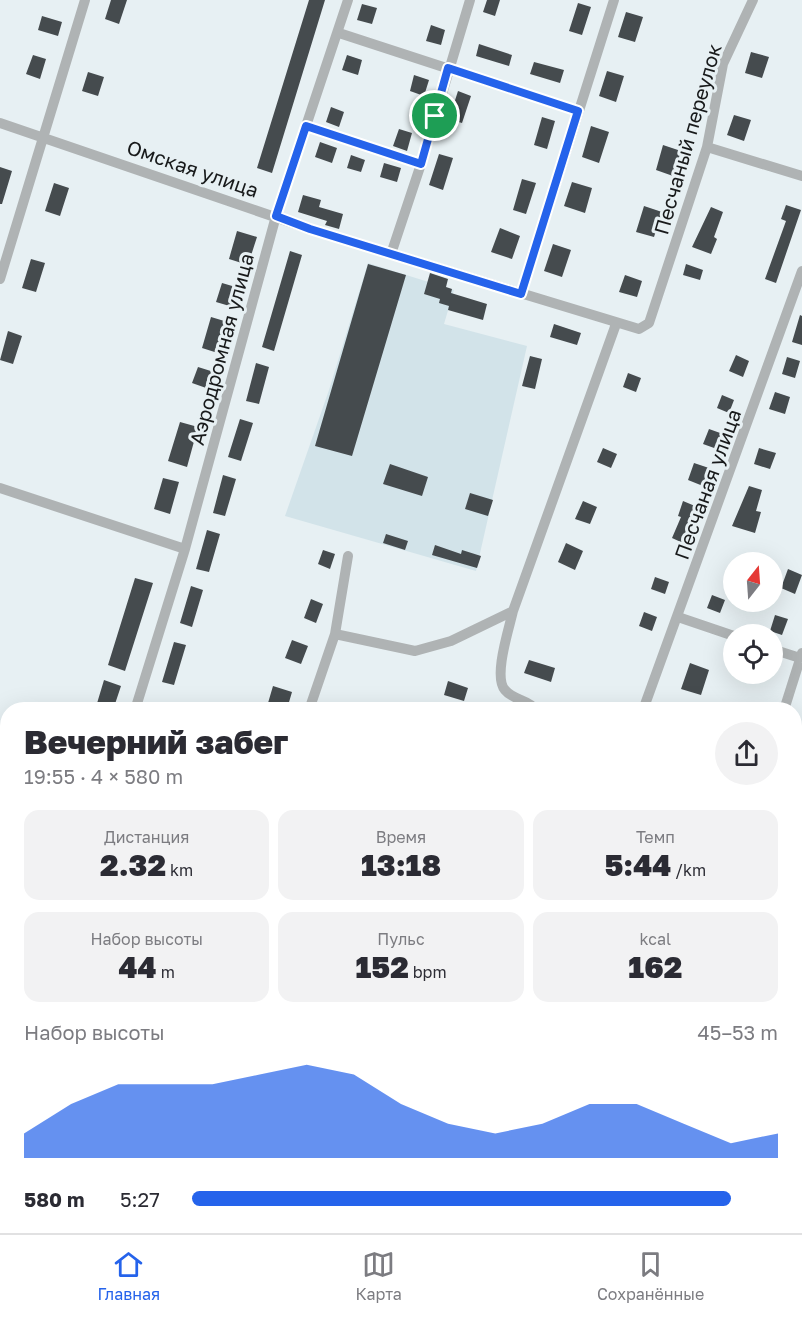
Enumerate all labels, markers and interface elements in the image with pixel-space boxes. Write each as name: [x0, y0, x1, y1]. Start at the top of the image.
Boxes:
street label: Песчаный переулок: [648, 41, 726, 237]
pin: [409, 90, 460, 141]
icon: arrive: [418, 99, 451, 132]
street label: Омская улица: [124, 134, 262, 202]
street label: Аэродромная улица: [184, 251, 258, 447]
street label: Песчаная улица: [669, 405, 745, 563]
north arrow: [723, 552, 783, 612]
map controls: [723, 552, 783, 684]
button: locate: [723, 624, 783, 684]
text: Вечерний забег: [24, 722, 289, 761]
button: share: [715, 722, 778, 785]
text: 19:55 · 4 × 580 m: [24, 764, 183, 788]
text: Дистанция: [104, 827, 189, 847]
text: Время: [376, 827, 426, 847]
text: Темп: [636, 827, 675, 847]
text: 2.32: [100, 847, 166, 883]
text: 13:18: [361, 847, 441, 883]
text: 5:44: [604, 847, 671, 883]
text: km: [166, 860, 193, 880]
text: /km: [671, 860, 706, 880]
text: Набор высоты: [90, 929, 203, 949]
text: Пульс: [377, 929, 425, 949]
text: kcal: [640, 929, 671, 949]
text: 44: [119, 949, 157, 985]
text: 152: [355, 949, 409, 985]
text: 162: [628, 949, 682, 985]
text: m: [157, 962, 175, 982]
text: bpm: [409, 962, 447, 982]
text: Набор высоты: [24, 1020, 165, 1044]
text: 45–53 m: [698, 1020, 778, 1044]
text: 580 m: [24, 1187, 85, 1211]
text: 5:27: [120, 1187, 160, 1211]
tab: Главная: [98, 1248, 160, 1304]
tab: Карта: [355, 1248, 402, 1304]
tab: Сохранённые: [597, 1248, 704, 1304]

